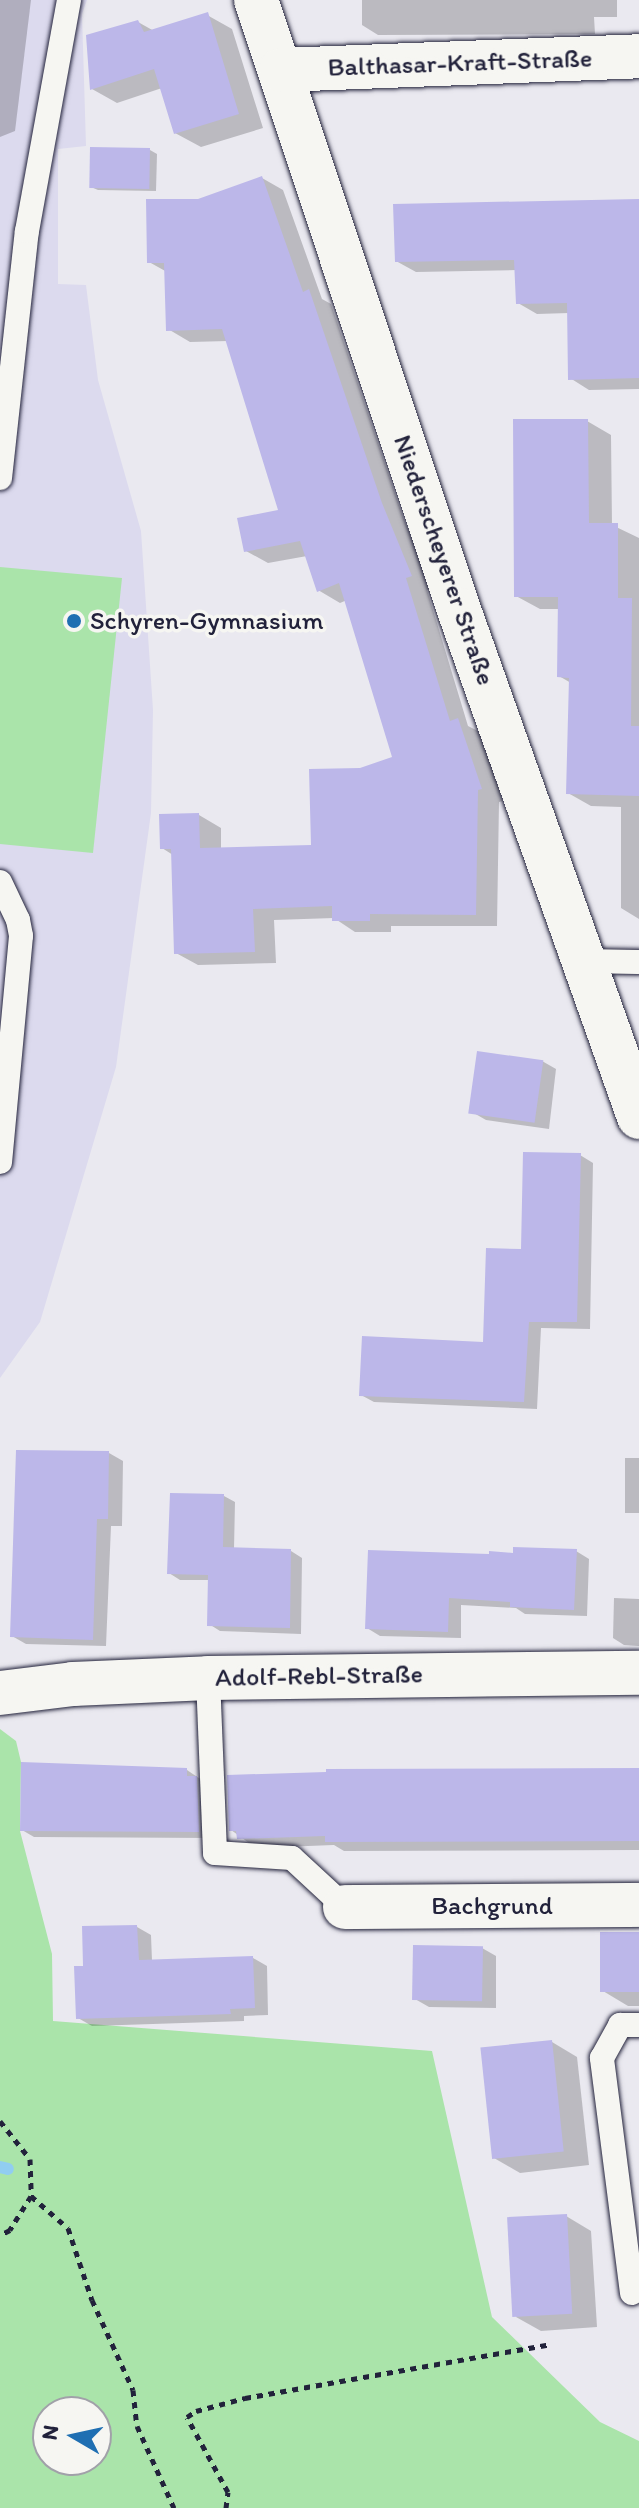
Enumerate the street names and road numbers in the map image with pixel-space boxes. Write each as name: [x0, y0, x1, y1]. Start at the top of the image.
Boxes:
street label: Balthasar-Kraft-Straße: [327, 43, 593, 83]
street label: Niederscheyerer Straße: [387, 431, 501, 689]
street label: Adolf-Rebl-Straße: [215, 1659, 423, 1693]
street label: Bachgrund: [431, 1890, 553, 1922]

